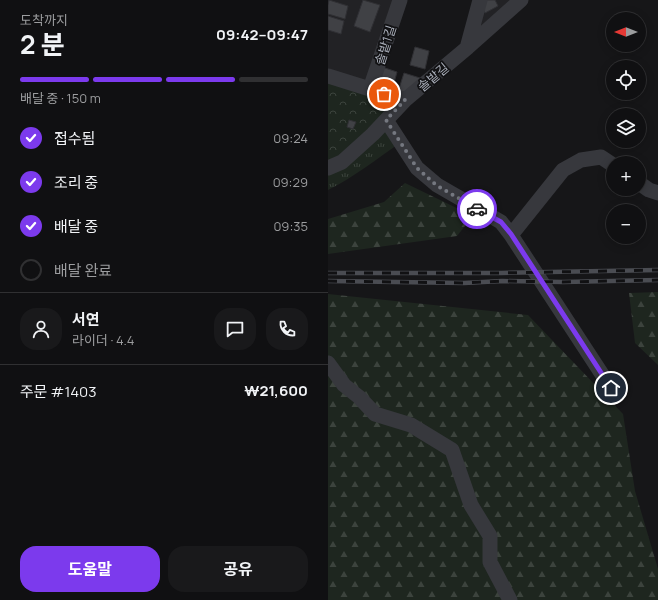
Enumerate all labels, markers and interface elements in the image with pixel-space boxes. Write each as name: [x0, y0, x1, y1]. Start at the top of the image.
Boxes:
text: 도착까지: [20, 11, 68, 29]
north arrow: [606, 12, 646, 52]
map controls: [606, 12, 646, 244]
street label: 솔밭1길: [370, 23, 400, 67]
text: 09:42–09:47: [216, 24, 308, 45]
text: 2 분: [20, 26, 65, 62]
street label: 솔밭길: [413, 59, 453, 95]
button: locate: [606, 60, 646, 100]
pin: [367, 77, 401, 111]
icon: bag: [373, 83, 395, 105]
text: 배달 중 · 150 m: [20, 89, 101, 107]
button: layers: [606, 108, 646, 148]
icon: check: [20, 127, 42, 149]
text: 접수됨: [54, 128, 95, 149]
text: 09:24: [273, 129, 308, 147]
button: +: [606, 156, 646, 196]
icon: check: [20, 171, 42, 193]
text: 조리 중: [54, 172, 98, 193]
text: 09:29: [273, 173, 308, 191]
courier: [457, 189, 497, 229]
icon: car: [466, 198, 488, 220]
button: −: [606, 204, 646, 244]
icon: check: [20, 215, 42, 237]
text: 배달 중: [54, 216, 98, 237]
text: 09:35: [273, 217, 308, 235]
text: 배달 완료: [54, 260, 112, 281]
button: person: [20, 308, 62, 350]
button: chat: [214, 308, 256, 350]
button: phone: [266, 308, 308, 350]
text: 서연: [72, 309, 100, 330]
text: 라이더 · 4.4: [72, 331, 134, 349]
pin: [594, 371, 628, 405]
icon: home: [600, 377, 622, 399]
text: ₩21,600: [244, 380, 308, 401]
text: 주문 #1403: [20, 381, 97, 402]
button: 도움말: [20, 546, 160, 592]
button: 공유: [168, 546, 308, 592]

